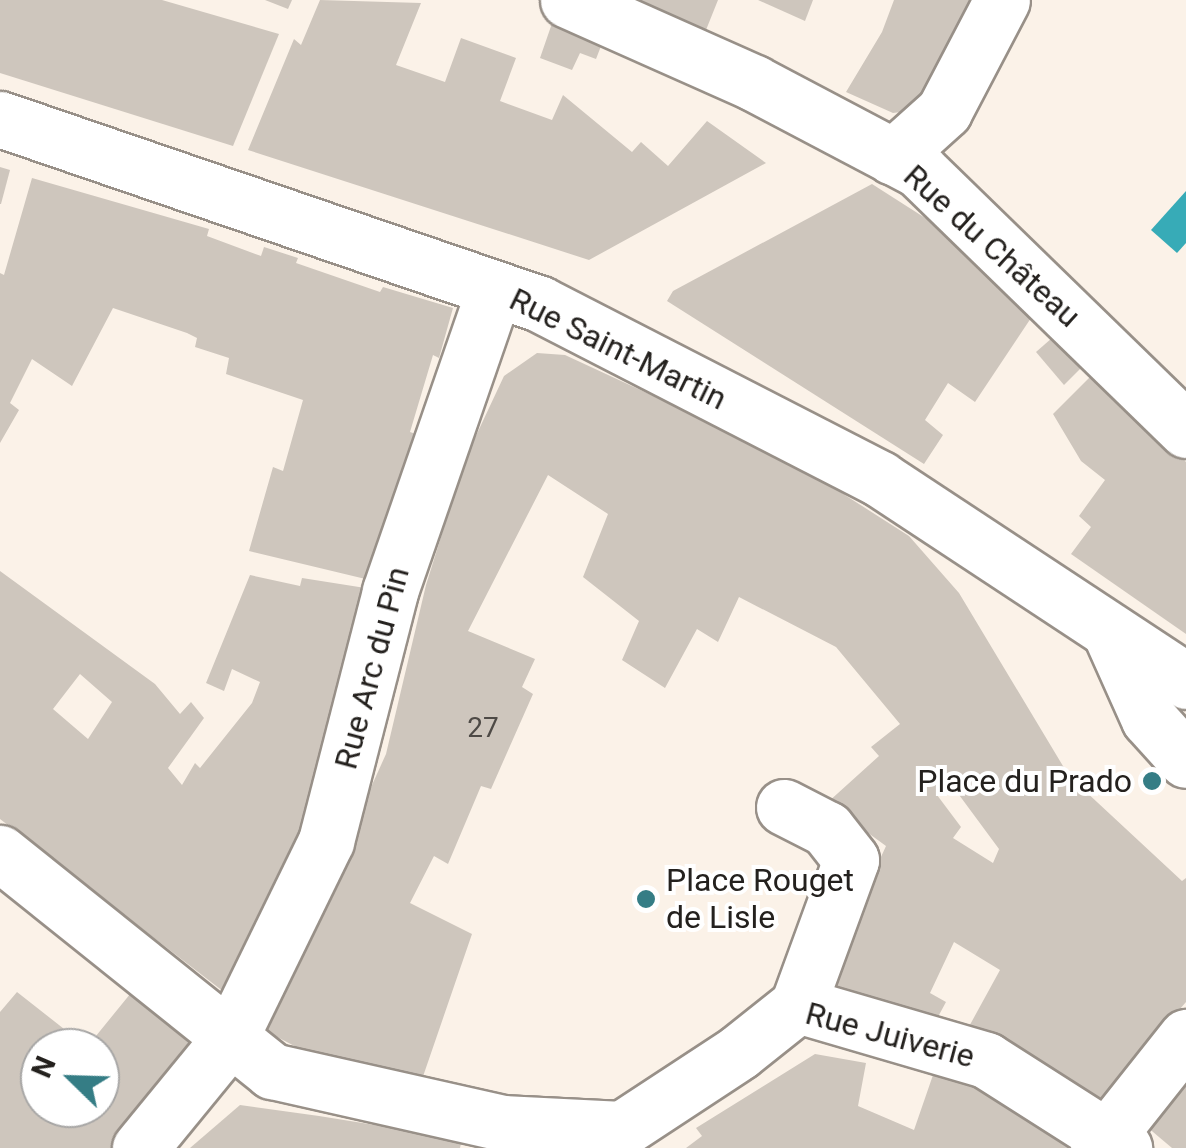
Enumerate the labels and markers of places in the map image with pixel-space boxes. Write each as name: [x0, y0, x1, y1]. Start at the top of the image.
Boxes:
place label: Place du Prado: [917, 762, 1132, 800]
marker: Place du Prado: [1141, 770, 1163, 792]
place label: Place Rouget de Lisle: [666, 862, 854, 937]
marker: Place Rouget de Lisle: [635, 888, 657, 910]

